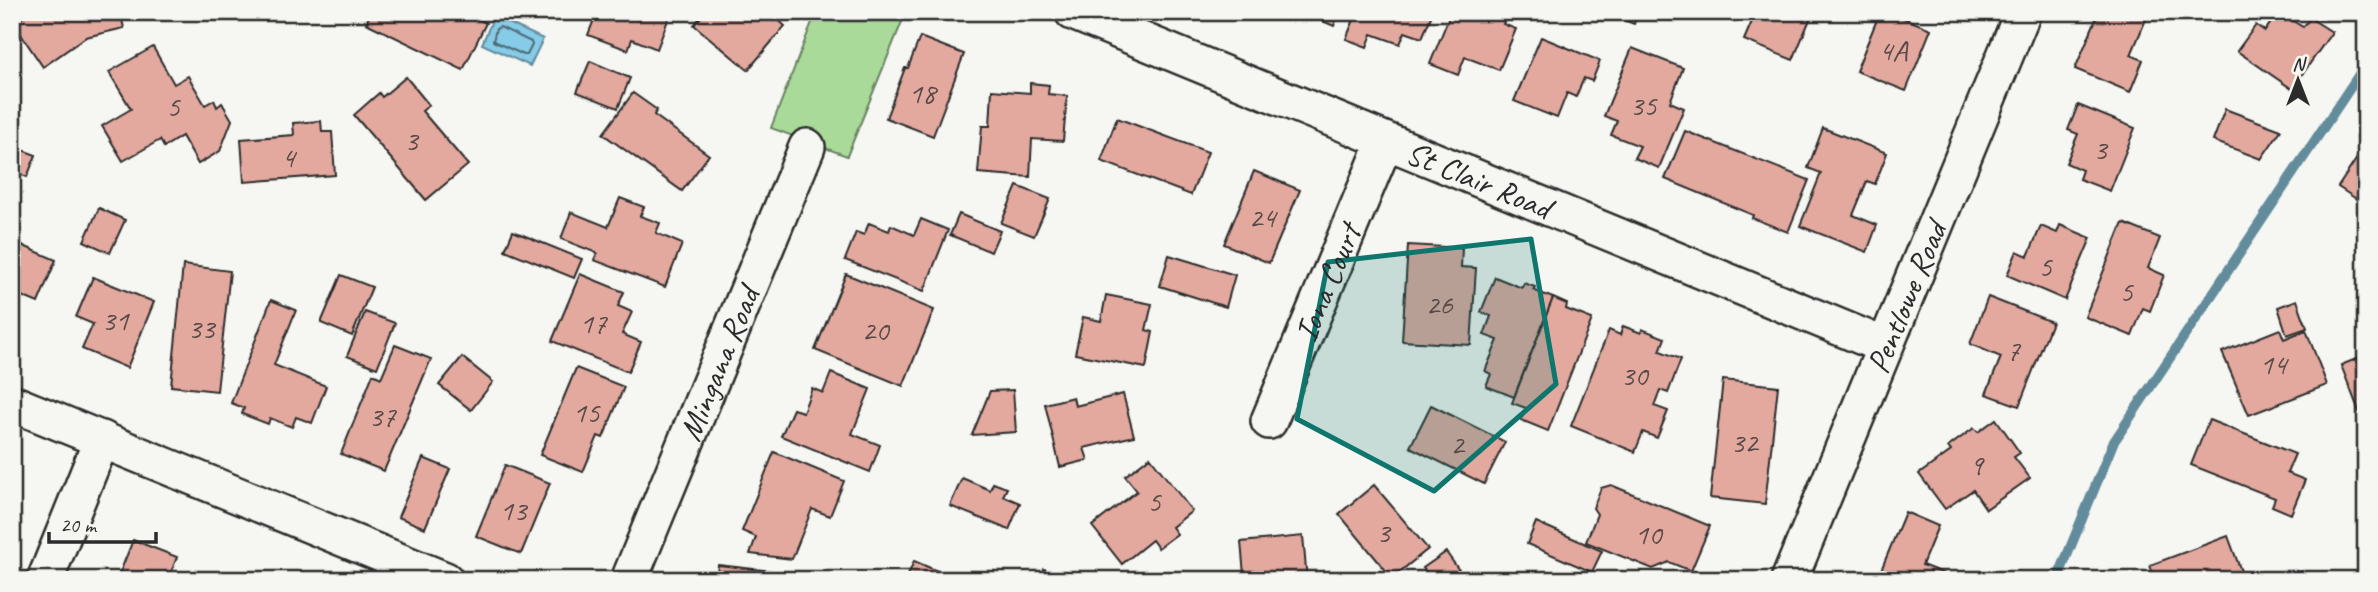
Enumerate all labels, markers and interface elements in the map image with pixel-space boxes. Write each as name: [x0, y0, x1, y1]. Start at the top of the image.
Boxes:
house number: 4A: [1879, 31, 1909, 69]
north arrow: [2262, 46, 2332, 116]
text: N: [2292, 52, 2307, 76]
house number: 18: [909, 74, 938, 112]
house number: 35: [1630, 86, 1658, 124]
house number: 5: [166, 87, 181, 125]
house number: 3: [404, 121, 420, 159]
house number: 3: [2093, 130, 2109, 168]
street label: St Clair Road: [1400, 131, 1562, 230]
house number: 4: [281, 138, 297, 176]
house number: 24: [1249, 198, 1278, 236]
street label: Pentlowe Road: [1857, 211, 1958, 379]
street label: Iona Court: [1285, 214, 1372, 348]
house number: 5: [2038, 247, 2053, 285]
house number: 5: [2119, 272, 2134, 310]
street label: Mingana Road: [669, 277, 771, 447]
house number: 26: [1426, 285, 1454, 323]
house number: 31: [102, 301, 130, 339]
house number: 17: [580, 304, 608, 342]
house number: 33: [188, 309, 217, 347]
house number: 20: [862, 311, 891, 349]
house number: 7: [2006, 331, 2021, 369]
house number: 14: [2260, 345, 2289, 383]
house number: 30: [1621, 356, 1650, 394]
house number: 15: [573, 393, 601, 431]
house number: 37: [369, 397, 397, 435]
house number: 32: [1731, 423, 1760, 461]
house number: 2: [1450, 425, 1466, 463]
house number: 9: [1969, 446, 1985, 484]
house number: 5: [1147, 482, 1162, 520]
house number: 13: [500, 491, 529, 529]
scale bar: [49, 501, 156, 545]
text: 20 m: [60, 512, 98, 538]
house number: 3: [1376, 513, 1392, 551]
house number: 10: [1635, 515, 1664, 553]

